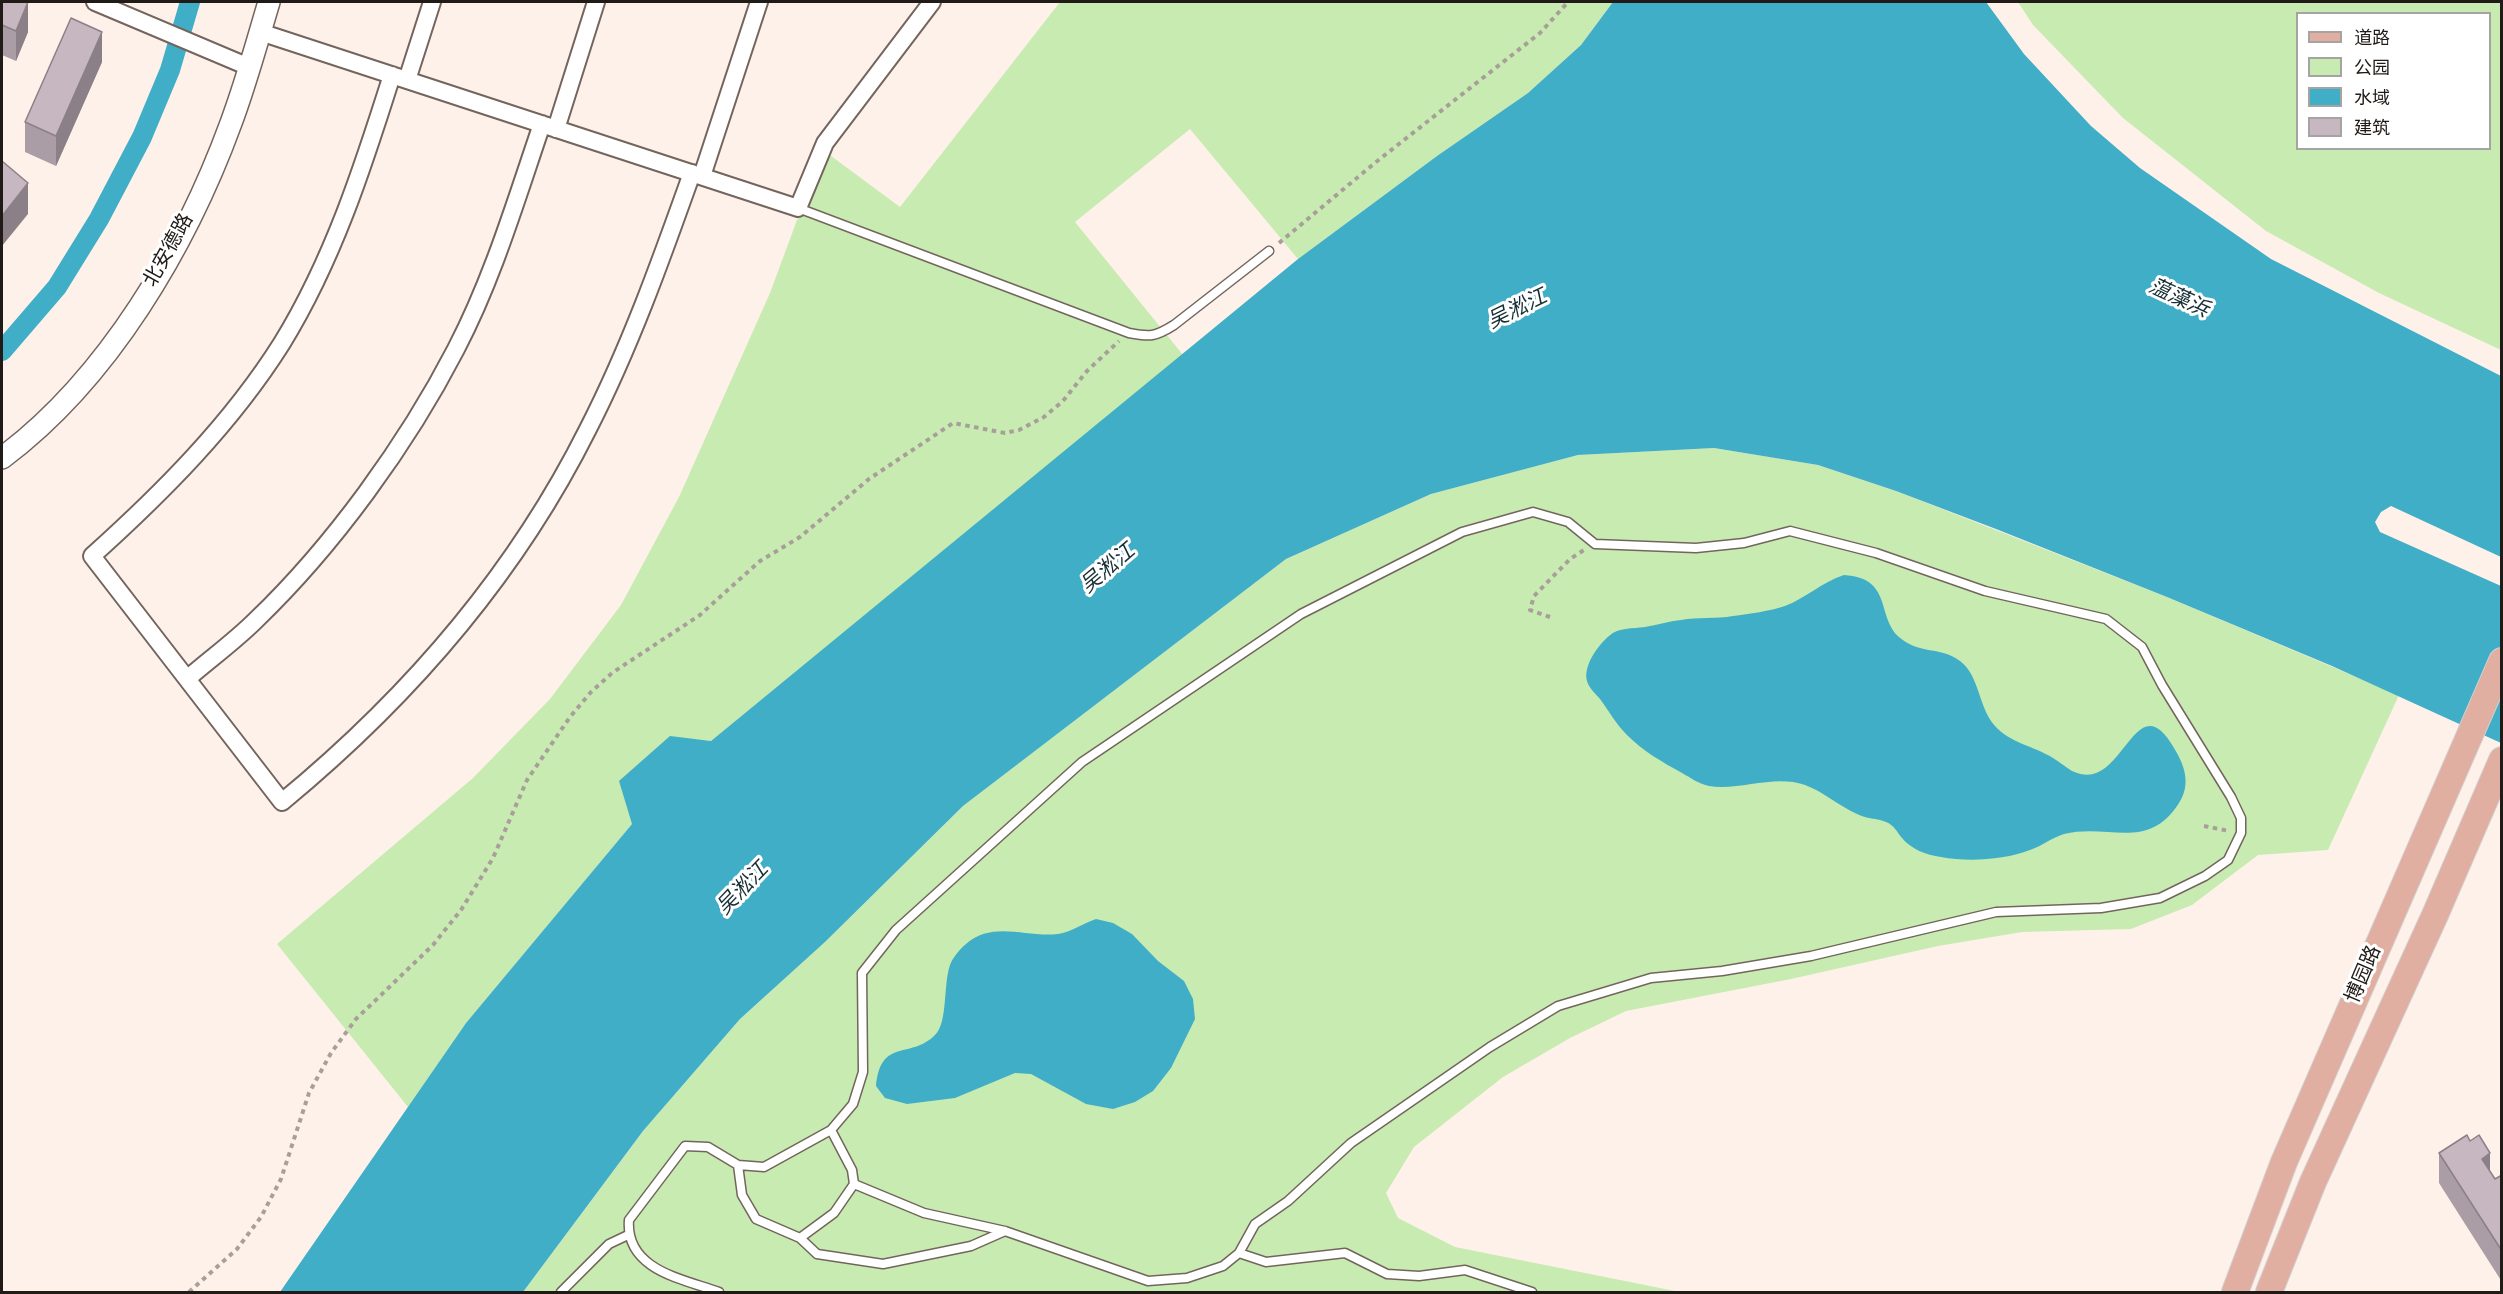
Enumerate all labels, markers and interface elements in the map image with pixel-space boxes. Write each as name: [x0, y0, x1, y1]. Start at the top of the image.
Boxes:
legend: [2296, 12, 2491, 150]
text: 道路: [2354, 28, 2390, 51]
text: 公园: [2354, 58, 2390, 81]
text: 水域: [2354, 88, 2390, 111]
text: 建筑: [2354, 118, 2390, 141]
street label: 北安德路: [140, 210, 200, 292]
water label: 蕰藻浜: [2144, 275, 2212, 325]
water label: 吴淞江: [1484, 286, 1552, 336]
water label: 吴淞江: [1077, 540, 1141, 600]
water label: 吴淞江: [713, 859, 775, 921]
street label: 博园路: [2342, 943, 2388, 1007]

